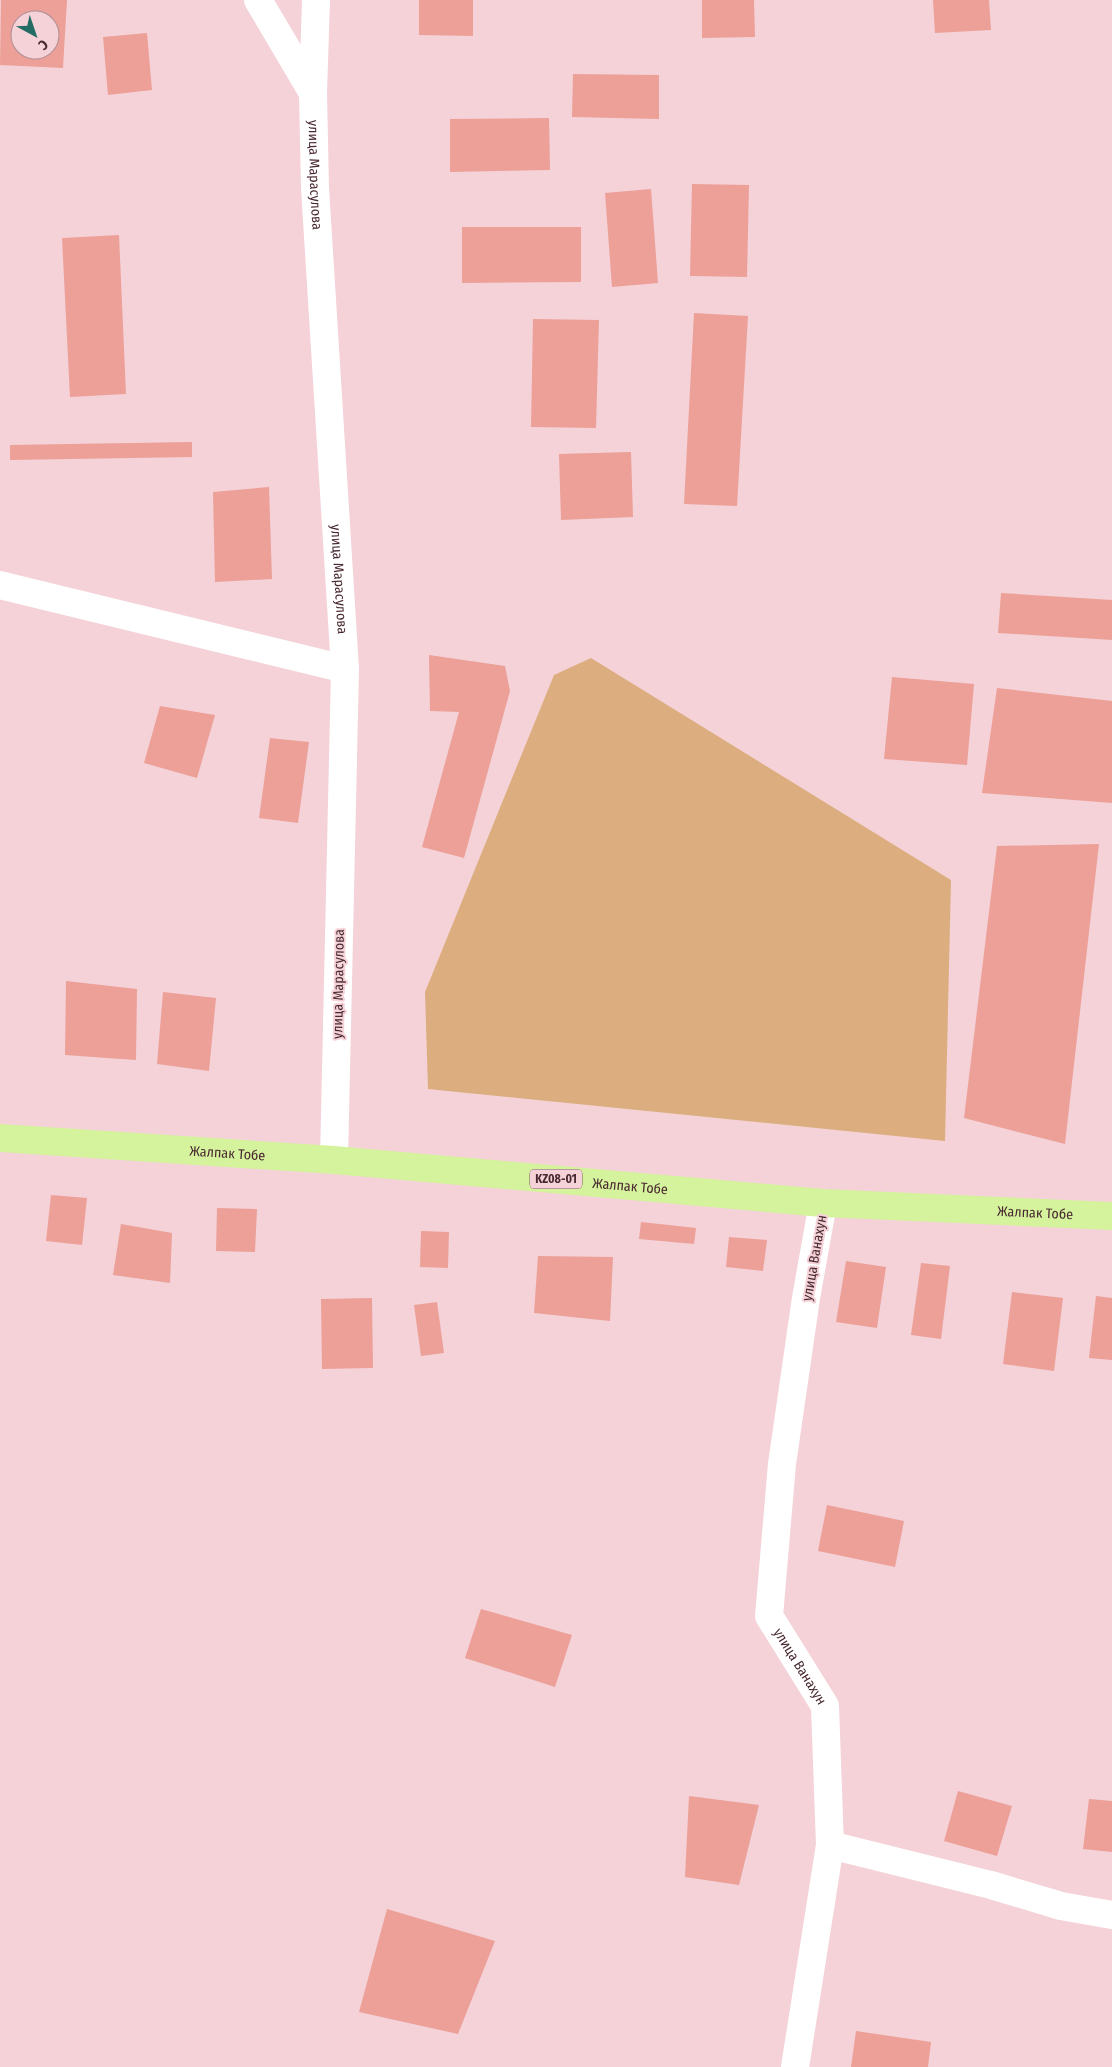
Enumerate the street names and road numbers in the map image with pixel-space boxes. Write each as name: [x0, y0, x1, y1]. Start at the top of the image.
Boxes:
street label: улица Марасулова: [305, 120, 326, 230]
street label: улица Марасулова: [327, 524, 351, 635]
street label: улица Марасулова: [329, 929, 348, 1039]
street label: Жалпак Тобе: [189, 1143, 266, 1164]
road number: KZ08-01: [530, 1170, 582, 1188]
street label: Жалпак Тобе: [592, 1175, 669, 1198]
street label: Жалпак Тобе: [997, 1203, 1073, 1223]
street label: улица Ванахун: [799, 1214, 830, 1302]
street label: улица Ванахун: [770, 1625, 830, 1708]

